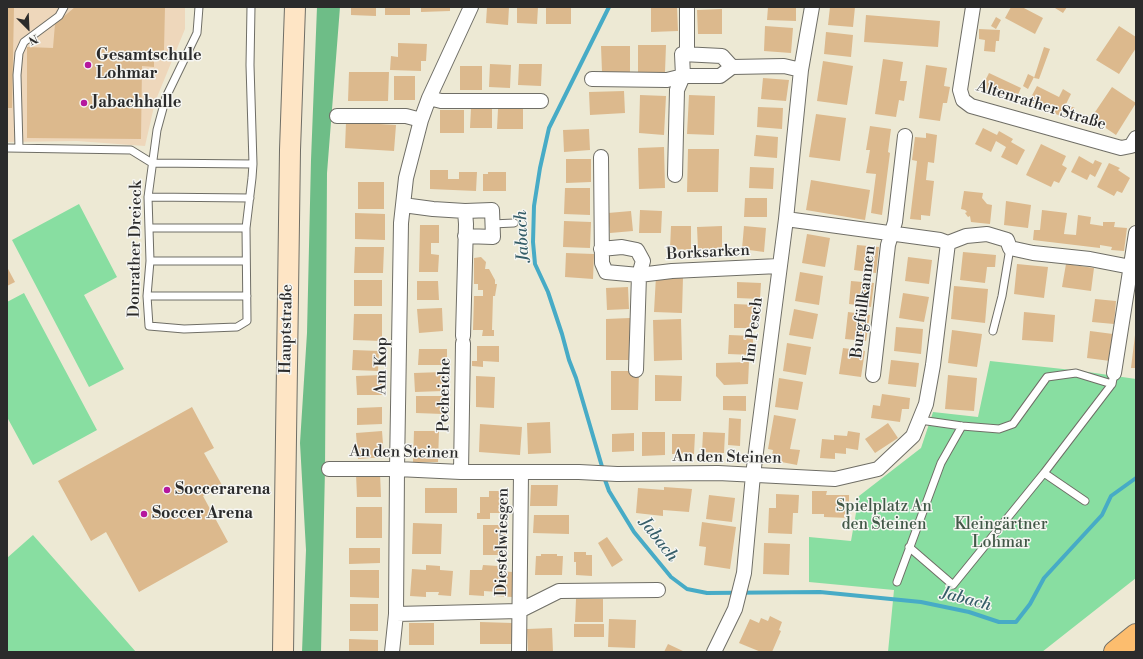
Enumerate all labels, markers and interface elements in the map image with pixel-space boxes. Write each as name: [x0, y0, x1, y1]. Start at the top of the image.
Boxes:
north arrow: [8, 8, 48, 48]
text: N: [26, 31, 40, 47]
place label: Gesamtschule Lohmar: [96, 46, 202, 84]
marker: Gesamtschule Lohmar: [83, 60, 93, 70]
street label: Altenrather Straße: [974, 77, 1108, 135]
place label: Jabachhalle: [92, 93, 181, 113]
marker: Jabachhalle: [79, 98, 89, 108]
street label: Donrather Dreieck: [125, 181, 147, 317]
water label: Jabach: [511, 210, 535, 262]
street label: Borksarken: [666, 241, 750, 265]
street label: Burgfüllkannen: [848, 245, 880, 359]
street label: Hauptstraße: [277, 284, 297, 374]
street label: Im Pesch: [740, 296, 768, 364]
street label: Am Kop: [372, 337, 392, 395]
street label: Pecheiche: [435, 358, 455, 432]
street label: An den Steinen: [349, 442, 459, 464]
street label: An den Steinen: [672, 447, 782, 469]
place label: Soccerarena: [175, 480, 270, 500]
marker: Soccerarena: [162, 485, 172, 495]
street label: Diestelwiesgen: [492, 488, 514, 596]
park label: Spielplatz An den Steinen: [836, 497, 932, 535]
place label: Soccer Arena: [152, 504, 253, 524]
marker: Soccer Arena: [139, 509, 149, 519]
water label: Jabach: [634, 514, 682, 566]
park label: Kleingärtner Lohmar: [954, 515, 1048, 553]
water label: Jabach: [939, 584, 993, 616]

